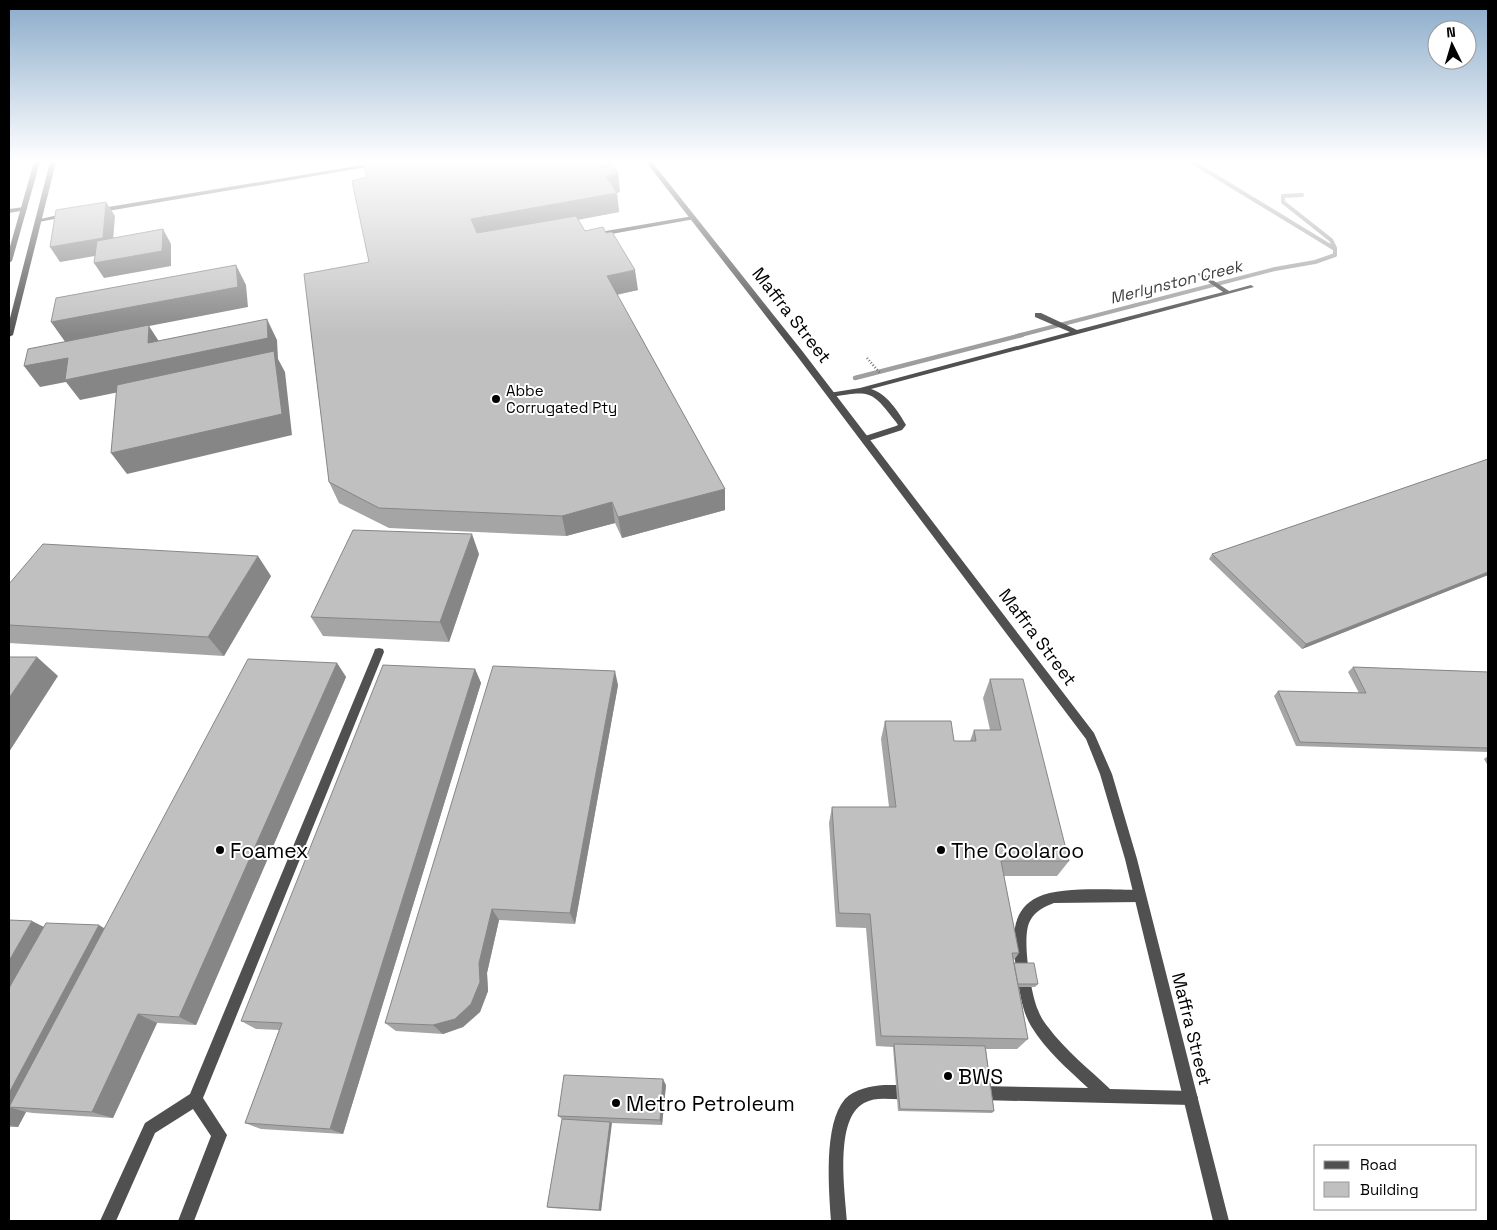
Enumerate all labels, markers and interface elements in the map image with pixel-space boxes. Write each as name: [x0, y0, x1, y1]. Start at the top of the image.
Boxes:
north arrow: [1427, 20, 1477, 70]
text: N: [1445, 23, 1456, 41]
water label: Merlynston Creek: [1108, 255, 1247, 309]
street label: Maffra Street: [747, 262, 837, 368]
place label: Abbe Corrugated Pty: [506, 381, 617, 417]
marker: Abbe Corrugated Pty: [490, 393, 502, 405]
street label: Maffra Street: [994, 584, 1082, 690]
place label: Foamex: [230, 837, 309, 864]
place label: The Coolaroo: [951, 837, 1084, 864]
marker: Foamex: [214, 844, 226, 856]
marker: The Coolaroo: [935, 844, 947, 856]
street label: Maffra Street: [1167, 970, 1217, 1088]
place label: BWS: [958, 1063, 1003, 1090]
marker: BWS: [942, 1070, 954, 1082]
place label: Metro Petroleum: [626, 1090, 795, 1117]
marker: Metro Petroleum: [610, 1097, 622, 1109]
legend: [1314, 1145, 1477, 1210]
text: Road: [1360, 1155, 1397, 1174]
text: Building: [1360, 1180, 1419, 1199]

